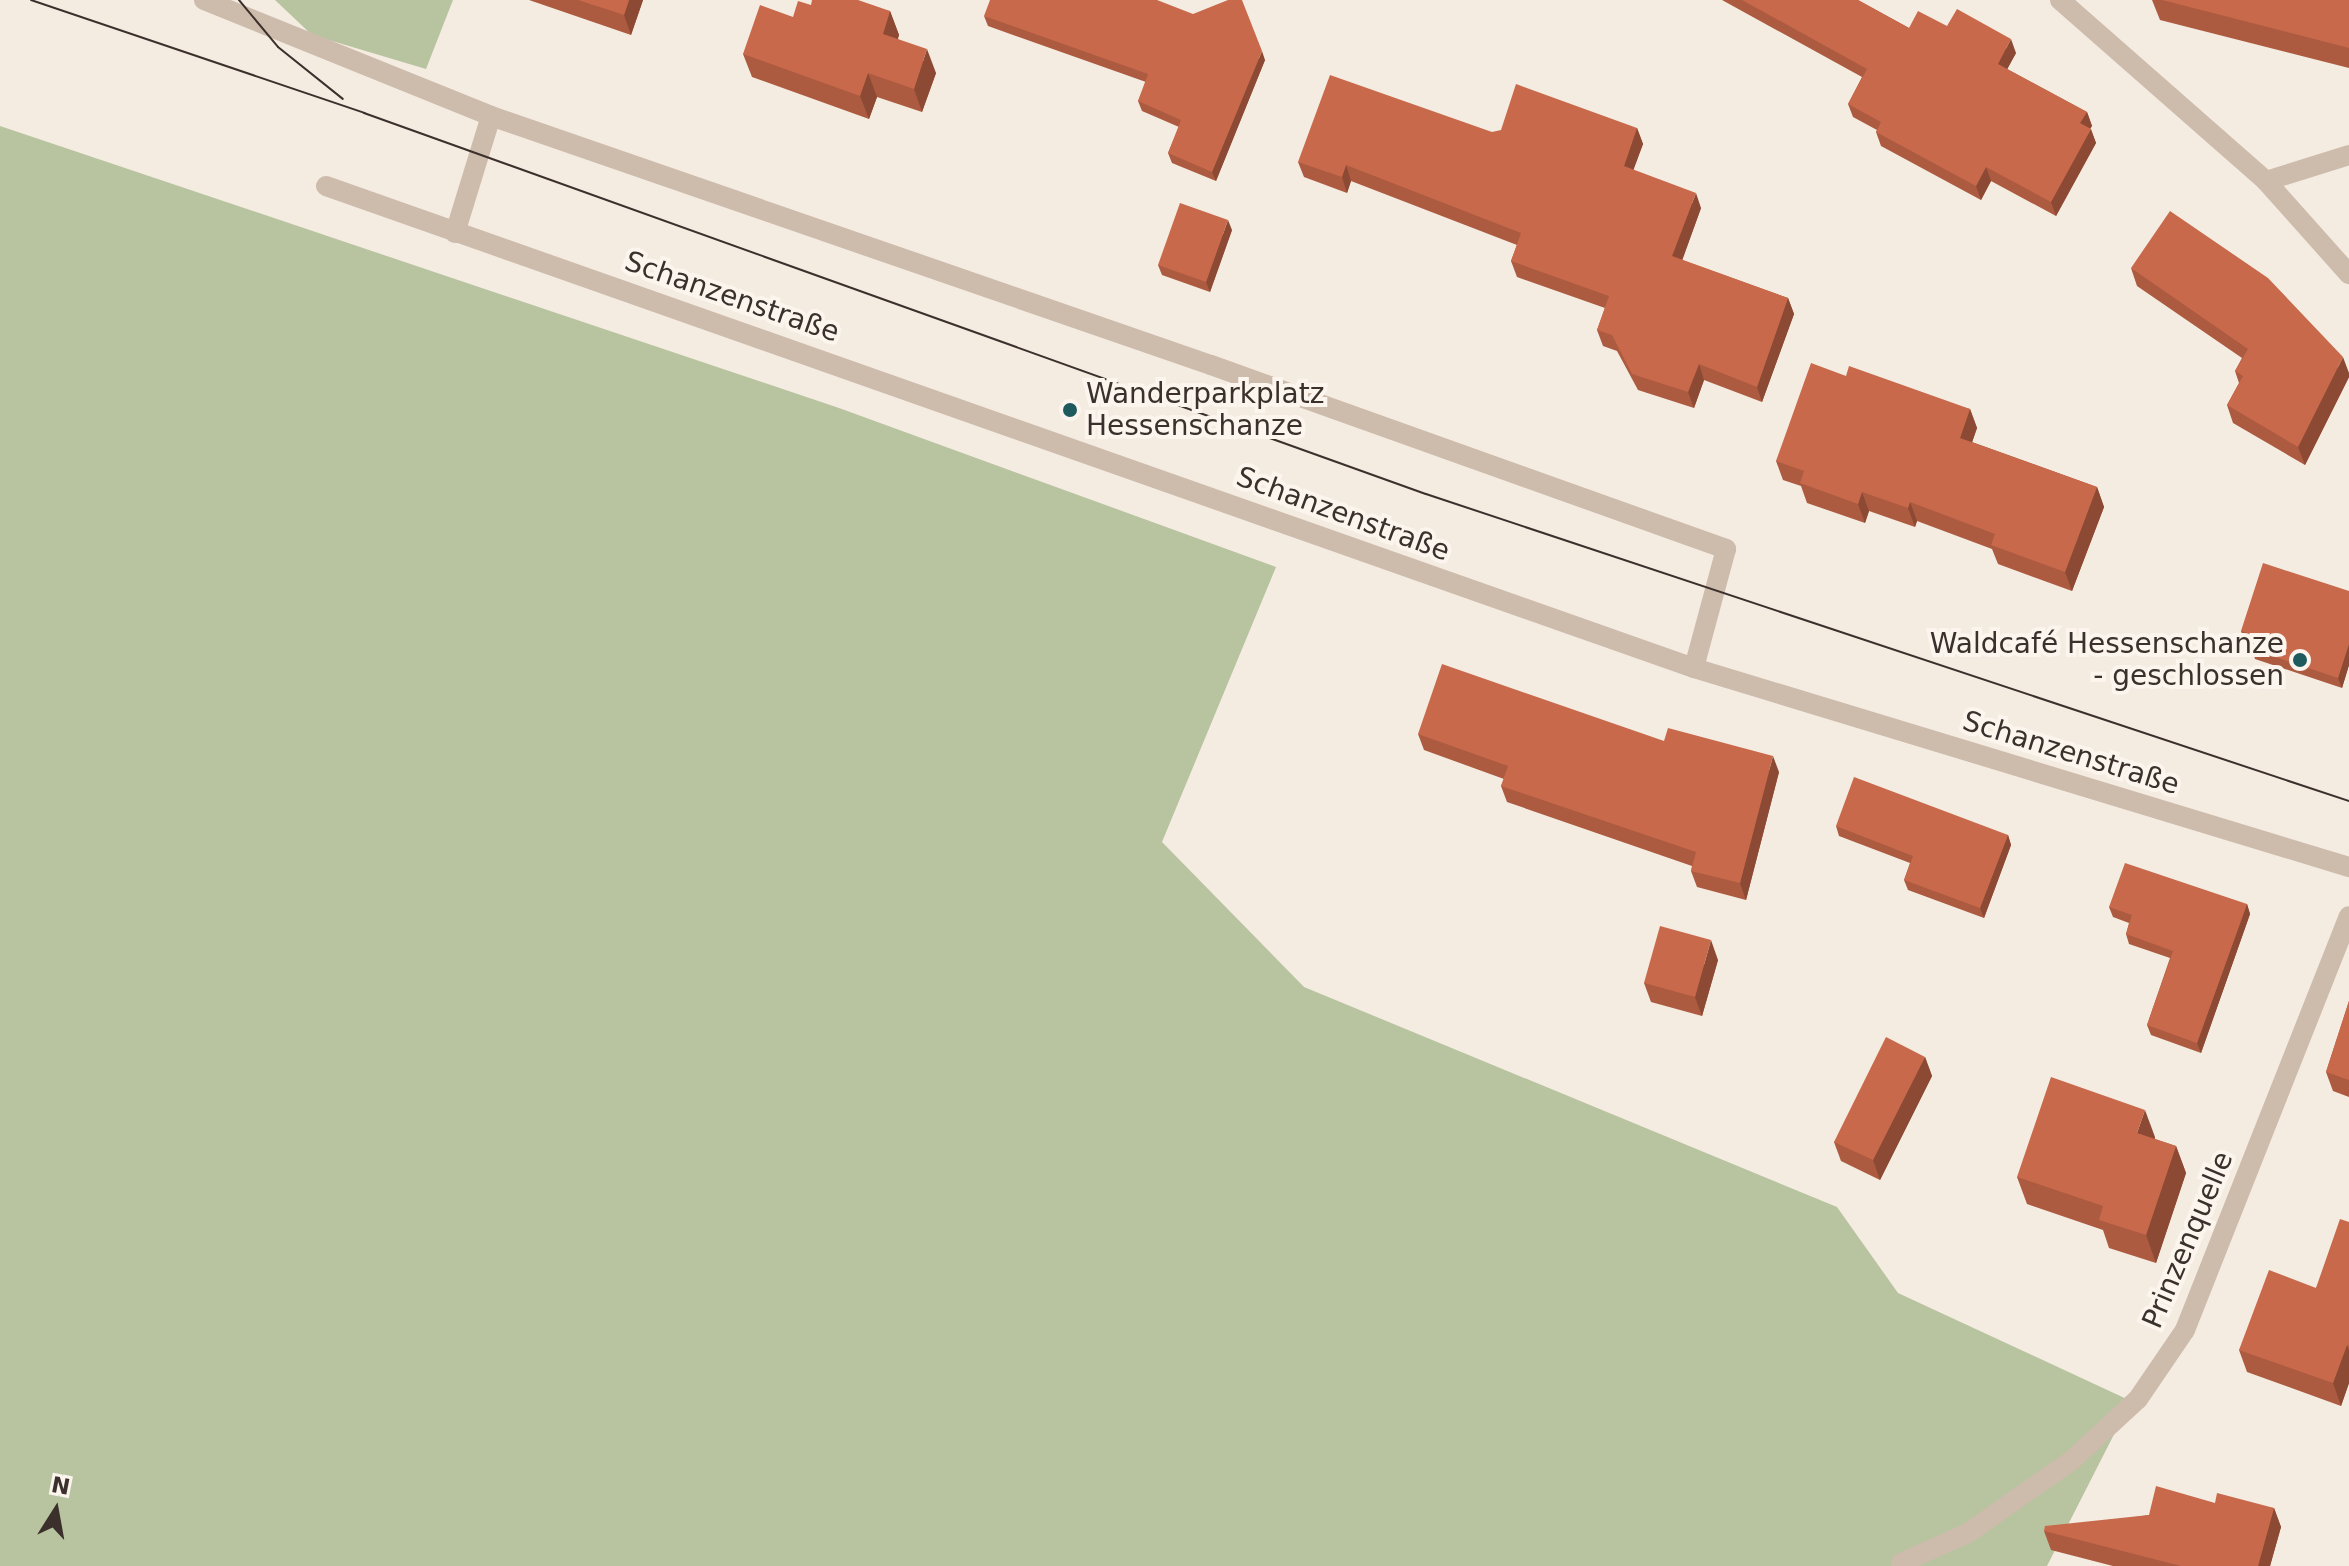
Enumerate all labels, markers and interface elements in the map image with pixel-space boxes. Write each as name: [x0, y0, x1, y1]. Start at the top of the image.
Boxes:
street label: Schanzenstraße: [620, 245, 844, 349]
place label: Wanderparkplatz Hessenschanze: [1086, 377, 1324, 443]
marker: Wanderparkplatz Hessenschanze: [1061, 401, 1079, 419]
street label: Schanzenstraße: [1232, 460, 1454, 568]
place label: Waldcafé Hessenschanze - geschlossen: [1930, 627, 2284, 693]
marker: Waldcafé Hessenschanze - geschlossen: [2291, 651, 2309, 669]
street label: Schanzenstraße: [1959, 704, 2183, 802]
street label: Prinzenquelle: [2136, 1147, 2240, 1333]
north arrow: [16, 1470, 96, 1550]
text: N: [49, 1472, 72, 1500]

